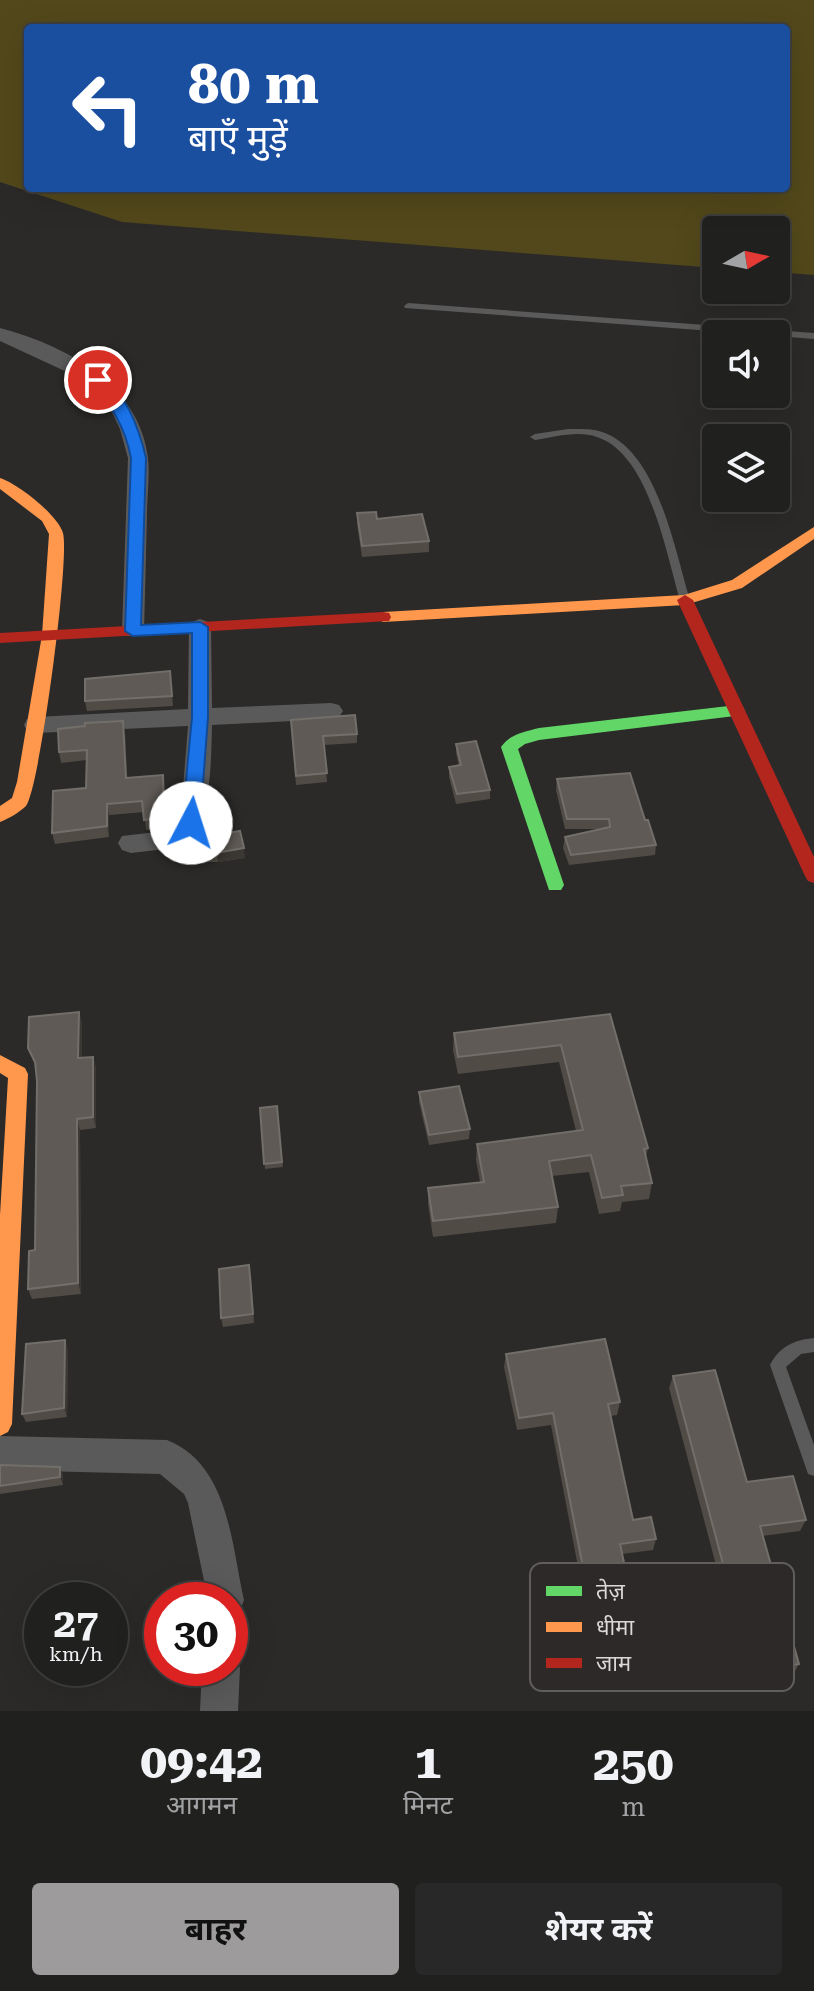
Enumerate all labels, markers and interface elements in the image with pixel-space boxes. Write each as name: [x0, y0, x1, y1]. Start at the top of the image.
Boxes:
text: 80 m: [188, 51, 319, 117]
icon: left: [56, 56, 160, 160]
text: बाएँ मुड़ें: [188, 118, 288, 160]
north arrow: [702, 216, 790, 304]
map controls: [702, 216, 790, 512]
button: sound: [702, 320, 790, 408]
pin: [64, 346, 132, 414]
icon: arrive: [76, 358, 120, 402]
button: layers: [702, 424, 790, 512]
position arrow: [149, 781, 233, 865]
legend: [530, 1563, 794, 1691]
text: तेज़: [596, 1578, 626, 1604]
speed limit sign: 30: [144, 1582, 248, 1686]
text: 27: [54, 1600, 98, 1647]
text: धीमा: [596, 1615, 634, 1640]
text: km/h: [49, 1642, 103, 1666]
text: जाम: [596, 1651, 632, 1676]
text: 09:42: [140, 1734, 263, 1790]
text: 1: [414, 1734, 441, 1790]
text: 250: [593, 1736, 674, 1792]
text: आगमन: [166, 1790, 237, 1820]
text: मिनट: [403, 1790, 453, 1820]
text: m: [622, 1792, 645, 1822]
button: बाहर: [32, 1883, 399, 1975]
button: शेयर करें: [415, 1883, 782, 1975]

